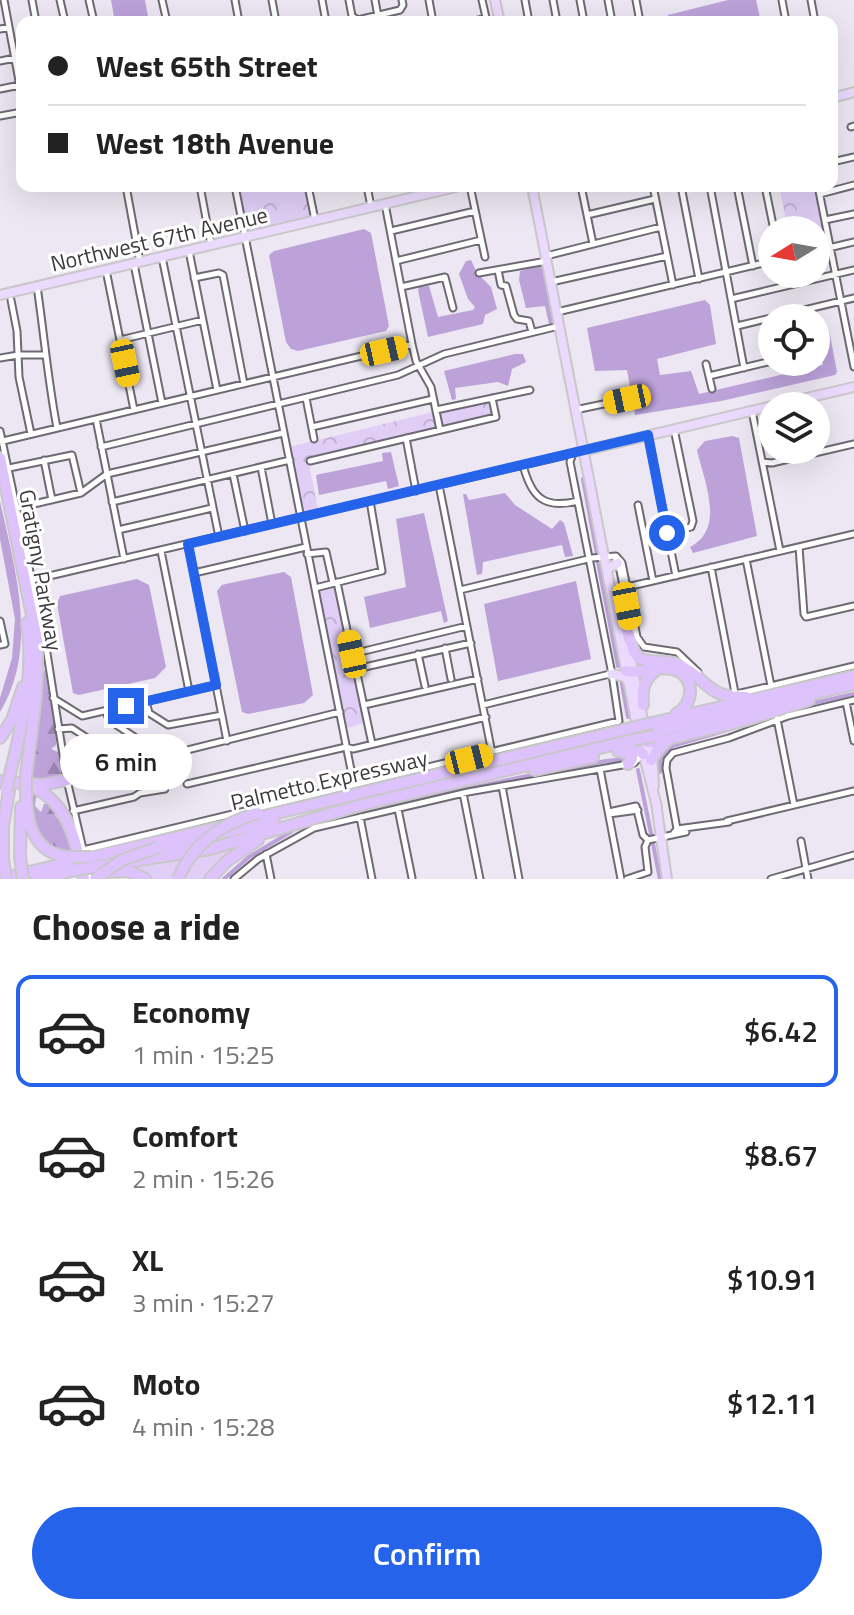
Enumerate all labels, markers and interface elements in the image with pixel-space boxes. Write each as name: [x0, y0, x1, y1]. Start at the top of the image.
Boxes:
text: West 65th Street: [96, 43, 318, 89]
text: West 18th Avenue: [96, 120, 334, 166]
street label: Northwest 67th Avenue: [47, 197, 271, 281]
north arrow: [758, 216, 830, 288]
map controls: [758, 216, 830, 464]
button: locate: [758, 304, 830, 376]
car: [358, 334, 410, 368]
car: [108, 337, 142, 389]
car: [601, 382, 653, 416]
button: layers: [758, 392, 830, 464]
street label: Gratigny Parkway: [10, 487, 72, 654]
route start: [649, 515, 685, 551]
car: [611, 580, 643, 632]
car: [335, 628, 369, 680]
route end: [108, 688, 144, 724]
callout: 6 min: [60, 734, 192, 790]
street label: Palmetto Expressway: [227, 741, 431, 819]
text: 6 min: [95, 742, 157, 781]
car: [443, 742, 495, 776]
text: Choose a ride: [32, 899, 240, 954]
text: Economy: [132, 989, 250, 1035]
icon: car: [36, 995, 108, 1067]
text: $6.42: [744, 1008, 818, 1054]
text: 1 min · 15:25: [132, 1035, 275, 1074]
text: Comfort: [132, 1113, 238, 1159]
icon: car: [36, 1119, 108, 1191]
text: $8.67: [744, 1132, 818, 1178]
text: 2 min · 15:26: [132, 1159, 275, 1198]
text: XL: [132, 1237, 163, 1283]
icon: car: [36, 1243, 108, 1315]
text: $10.91: [727, 1256, 818, 1302]
text: 3 min · 15:27: [132, 1283, 275, 1322]
text: Moto: [132, 1361, 200, 1407]
icon: car: [36, 1367, 108, 1439]
text: $12.11: [727, 1380, 818, 1426]
text: 4 min · 15:28: [132, 1407, 275, 1446]
button: Confirm: [32, 1507, 822, 1599]

